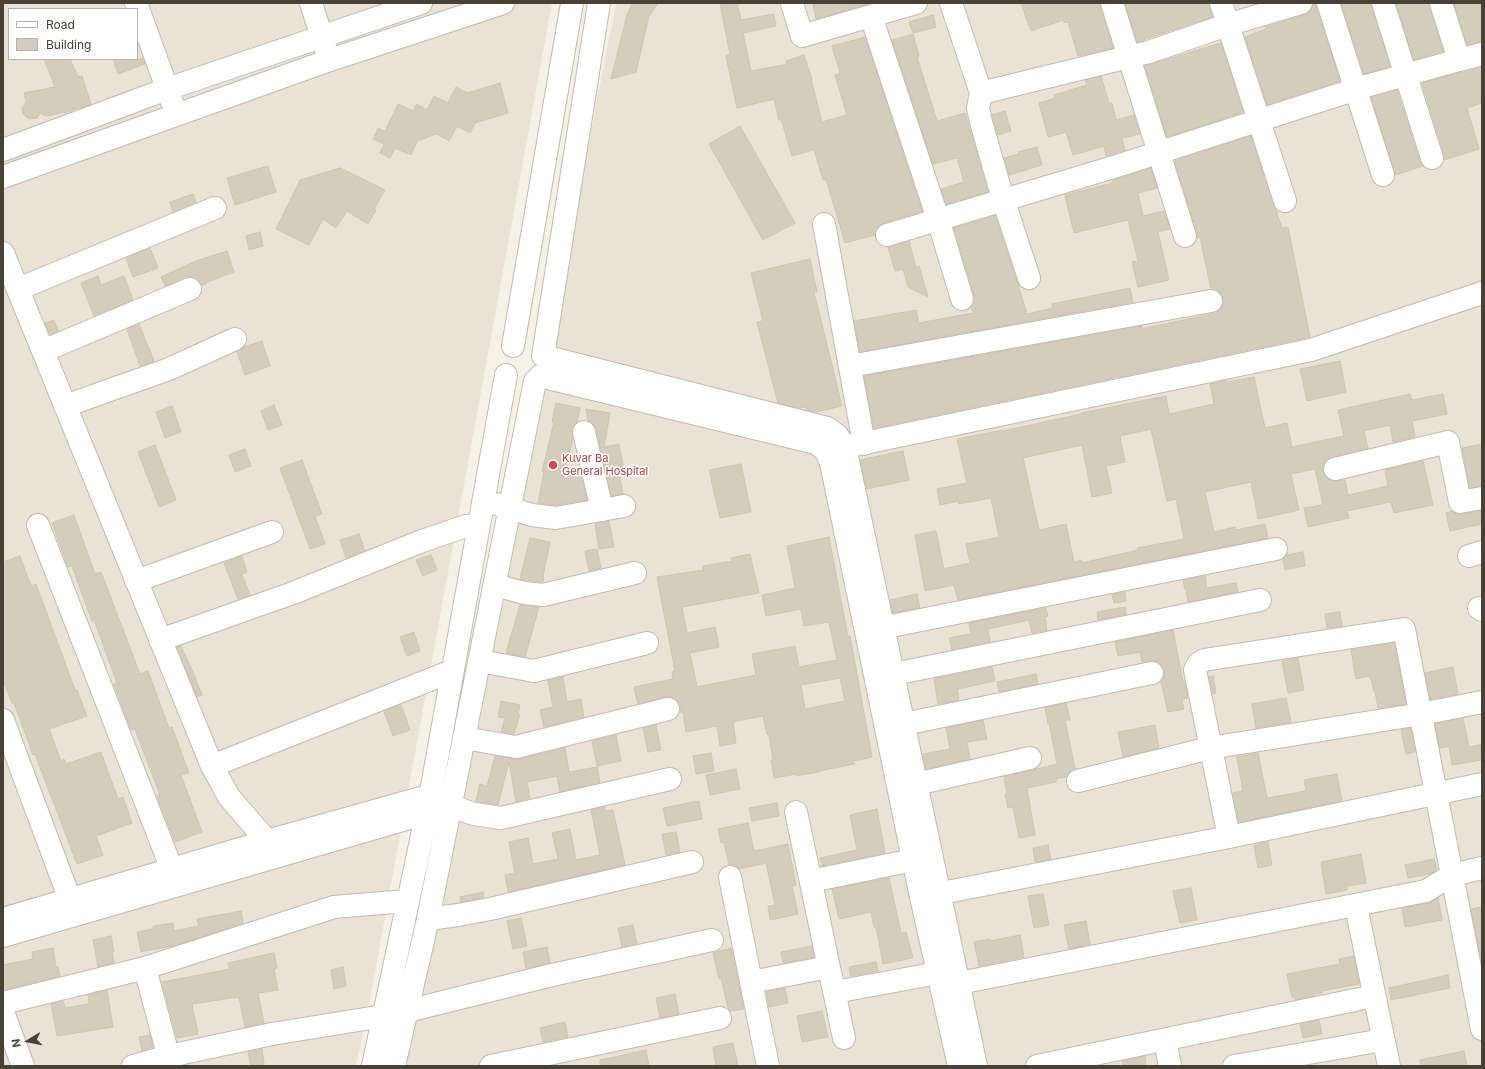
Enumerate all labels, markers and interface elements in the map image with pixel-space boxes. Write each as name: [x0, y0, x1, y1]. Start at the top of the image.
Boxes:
legend: [8, 8, 138, 60]
text: Road: [46, 17, 75, 32]
text: Building: [46, 37, 91, 52]
place label: Kuvar Ba General Hospital: [562, 452, 648, 478]
marker: Kuvar Ba General Hospital: [547, 459, 559, 471]
north arrow: [8, 1021, 48, 1061]
text: N: [9, 1038, 24, 1048]

